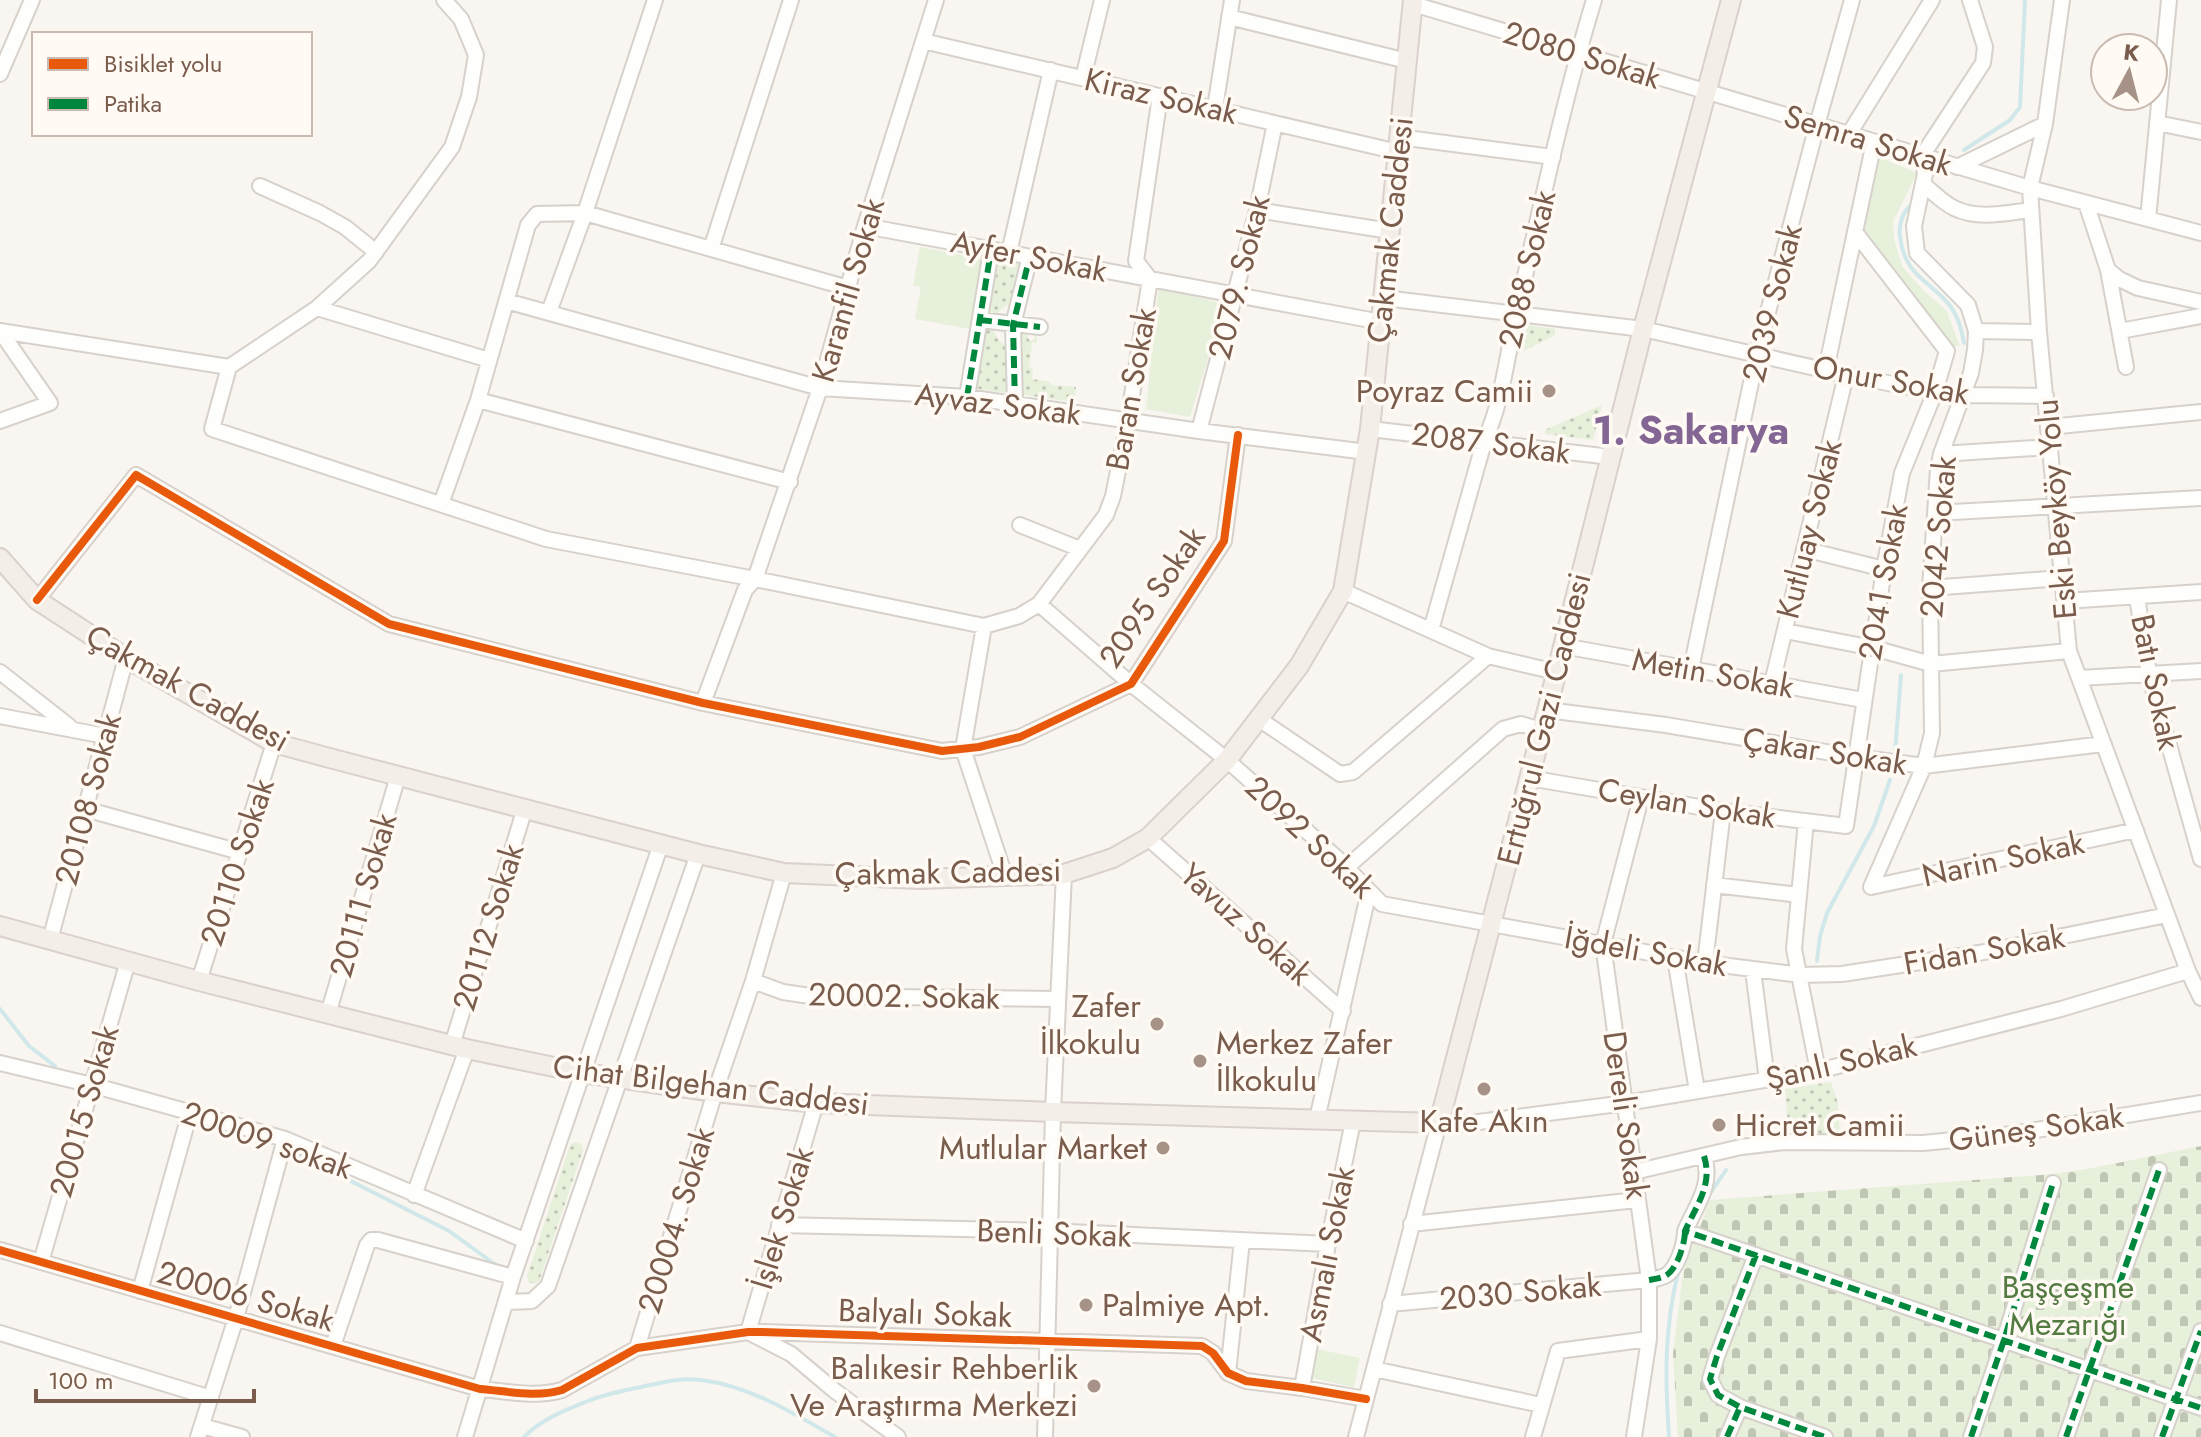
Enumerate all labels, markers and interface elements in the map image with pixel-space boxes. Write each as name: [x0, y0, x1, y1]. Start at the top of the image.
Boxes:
street label: 2080 Sokak: [1498, 9, 1667, 101]
legend: [32, 32, 312, 136]
north arrow: [2089, 32, 2169, 112]
text: K: [2122, 35, 2142, 69]
text: Bisiklet yolu: [104, 46, 222, 81]
street label: Kiraz Sokak: [1080, 56, 1243, 136]
text: Patika: [104, 86, 162, 121]
street label: Semra Sokak: [1778, 93, 1959, 188]
street label: Çakmak Caddesi: [1355, 115, 1425, 345]
street label: 2088 Sokak: [1487, 185, 1568, 352]
street label: 2079. Sokak: [1196, 189, 1282, 364]
street label: Karanfil Sokak: [800, 192, 896, 387]
street label: Ayfer Sokak: [947, 218, 1112, 294]
street label: 2039 Sokak: [1730, 218, 1814, 387]
street label: Baran Sokak: [1094, 303, 1168, 474]
street label: Onur Sokak: [1809, 344, 1974, 417]
place label: Poyraz Camii: [1356, 368, 1533, 414]
street label: Ayvaz Sokak: [912, 371, 1085, 437]
marker: Poyraz Camii: [1540, 382, 1558, 400]
street label: Eski Beyköy Yolu: [2023, 397, 2089, 621]
district label: 1. Sakarya: [1593, 401, 1789, 459]
street label: 2087 Sokak: [1409, 410, 1574, 476]
street label: Kutluay Sokak: [1765, 434, 1854, 623]
street label: 2042 Sokak: [1908, 453, 1968, 620]
street label: 2041 Sokak: [1847, 499, 1920, 664]
street label: 2095 Sokak: [1088, 516, 1217, 677]
street label: Ertuğrul Gazi Caddesi: [1485, 568, 1603, 870]
street label: Batı Sokak: [2119, 610, 2193, 755]
street label: Çakmak Caddesi: [78, 613, 298, 763]
street label: Metin Sokak: [1629, 636, 1798, 710]
street label: 20108 Sokak: [43, 707, 133, 890]
street label: Çakar Sokak: [1739, 715, 1911, 787]
street label: 2092 Sokak: [1235, 765, 1386, 910]
street label: Ceylan Sokak: [1595, 766, 1780, 840]
street label: 20110 Sokak: [188, 771, 286, 952]
street label: 20111 Sokak: [318, 807, 409, 982]
street label: Narin Sokak: [1918, 819, 2089, 899]
street label: 20112 Sokak: [441, 837, 535, 1016]
street label: Çakmak Caddesi: [834, 847, 1062, 897]
street label: Yavuz Sokak: [1170, 852, 1323, 996]
street label: Fidan Sokak: [1900, 913, 2069, 987]
street label: İğdeli Sokak: [1561, 914, 1732, 988]
street label: 20002. Sokak: [808, 971, 1001, 1021]
place label: Zafer İlkokulu: [1040, 983, 1141, 1066]
marker: Zafer İlkokulu: [1148, 1015, 1166, 1033]
street label: 20015 Sokak: [37, 1019, 131, 1203]
place label: Merkez Zafer İlkokulu: [1216, 1020, 1393, 1103]
street label: Şanlı Sokak: [1761, 1022, 1922, 1102]
street label: Dereli Sokak: [1591, 1028, 1661, 1203]
street label: Cihat Bilgehan Caddesi: [550, 1043, 872, 1127]
marker: Merkez Zafer İlkokulu: [1191, 1052, 1209, 1070]
marker: Kafe Akın: [1475, 1080, 1493, 1098]
street label: 20009 sokak: [175, 1089, 359, 1191]
street label: Güneş Sokak: [1946, 1093, 2127, 1163]
place label: Kafe Akın: [1419, 1098, 1549, 1144]
place label: Hicret Camii: [1735, 1102, 1905, 1148]
marker: Hicret Camii: [1710, 1116, 1728, 1134]
street label: 20004. Sokak: [626, 1120, 726, 1319]
place label: Mutlular Market: [939, 1125, 1147, 1171]
marker: Mutlular Market: [1154, 1139, 1172, 1157]
street label: İşlek Sokak: [739, 1140, 826, 1295]
street label: Asmalı Sokak: [1287, 1161, 1367, 1346]
street label: Benli Sokak: [976, 1207, 1133, 1259]
street label: 20006 Sokak: [152, 1249, 341, 1343]
street label: 2030 Sokak: [1437, 1262, 1604, 1322]
park label: Başçeşme Mezarığı: [2002, 1264, 2134, 1347]
place label: Palmiye Apt.: [1102, 1282, 1271, 1328]
street label: Balyalı Sokak: [837, 1287, 1014, 1339]
marker: Palmiye Apt.: [1077, 1296, 1095, 1314]
place label: Balıkesir Rehberlik Ve Araştırma Merkezi: [790, 1345, 1079, 1428]
scale bar: [36, 1353, 254, 1403]
text: 100 m: [48, 1363, 114, 1398]
marker: Balıkesir Rehberlik Ve Araştırma Merkezi: [1085, 1377, 1103, 1395]

